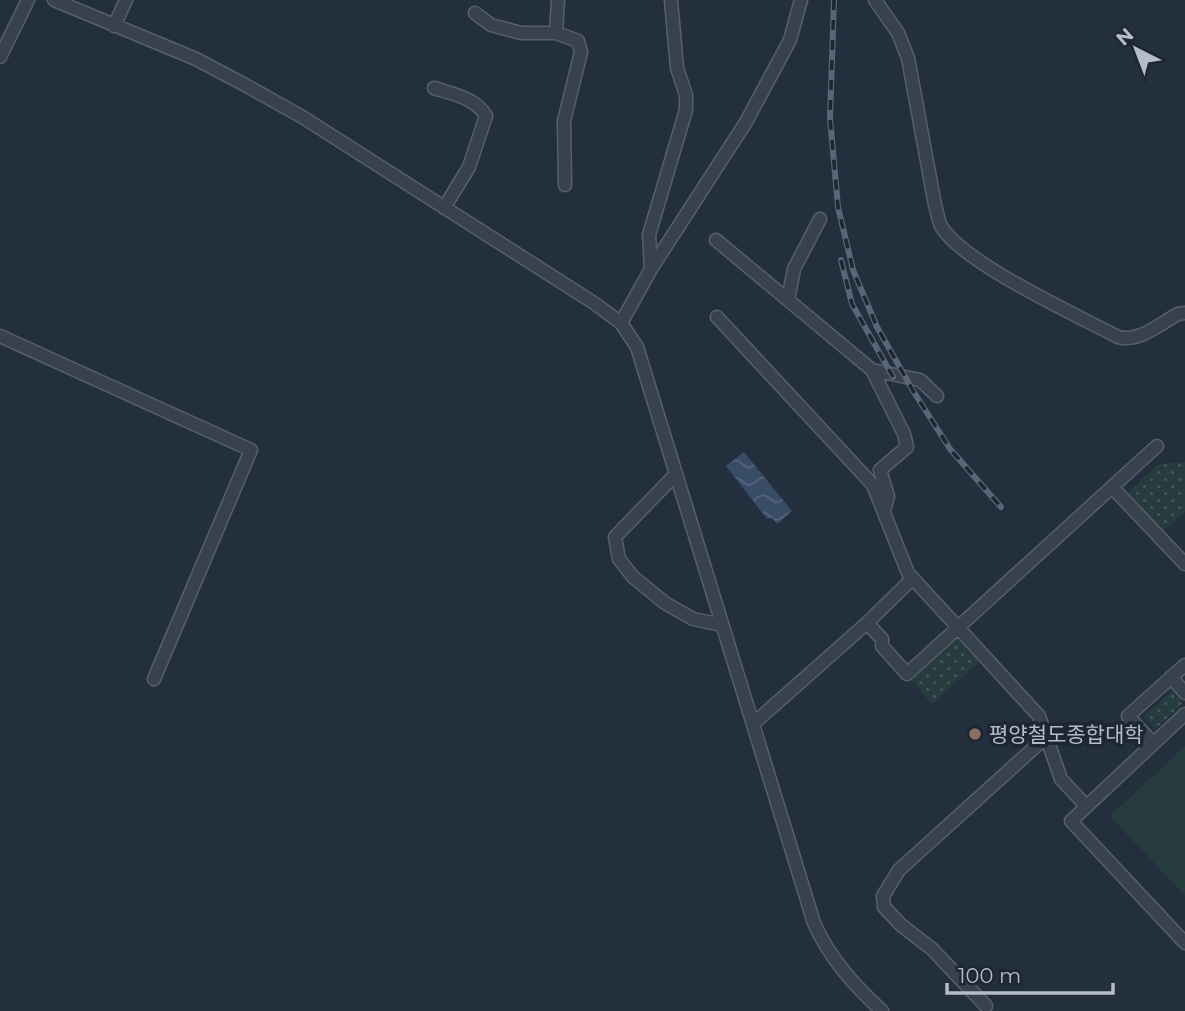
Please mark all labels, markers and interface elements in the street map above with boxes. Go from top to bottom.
north arrow [1101,14,1171,84]
text: N [1112,23,1138,50]
place label: 평양철도종합대학 [989,722,1144,747]
marker: 평양철도종합대학 [967,726,983,742]
scale bar [947,951,1113,995]
text: 100 m [958,963,1021,988]

